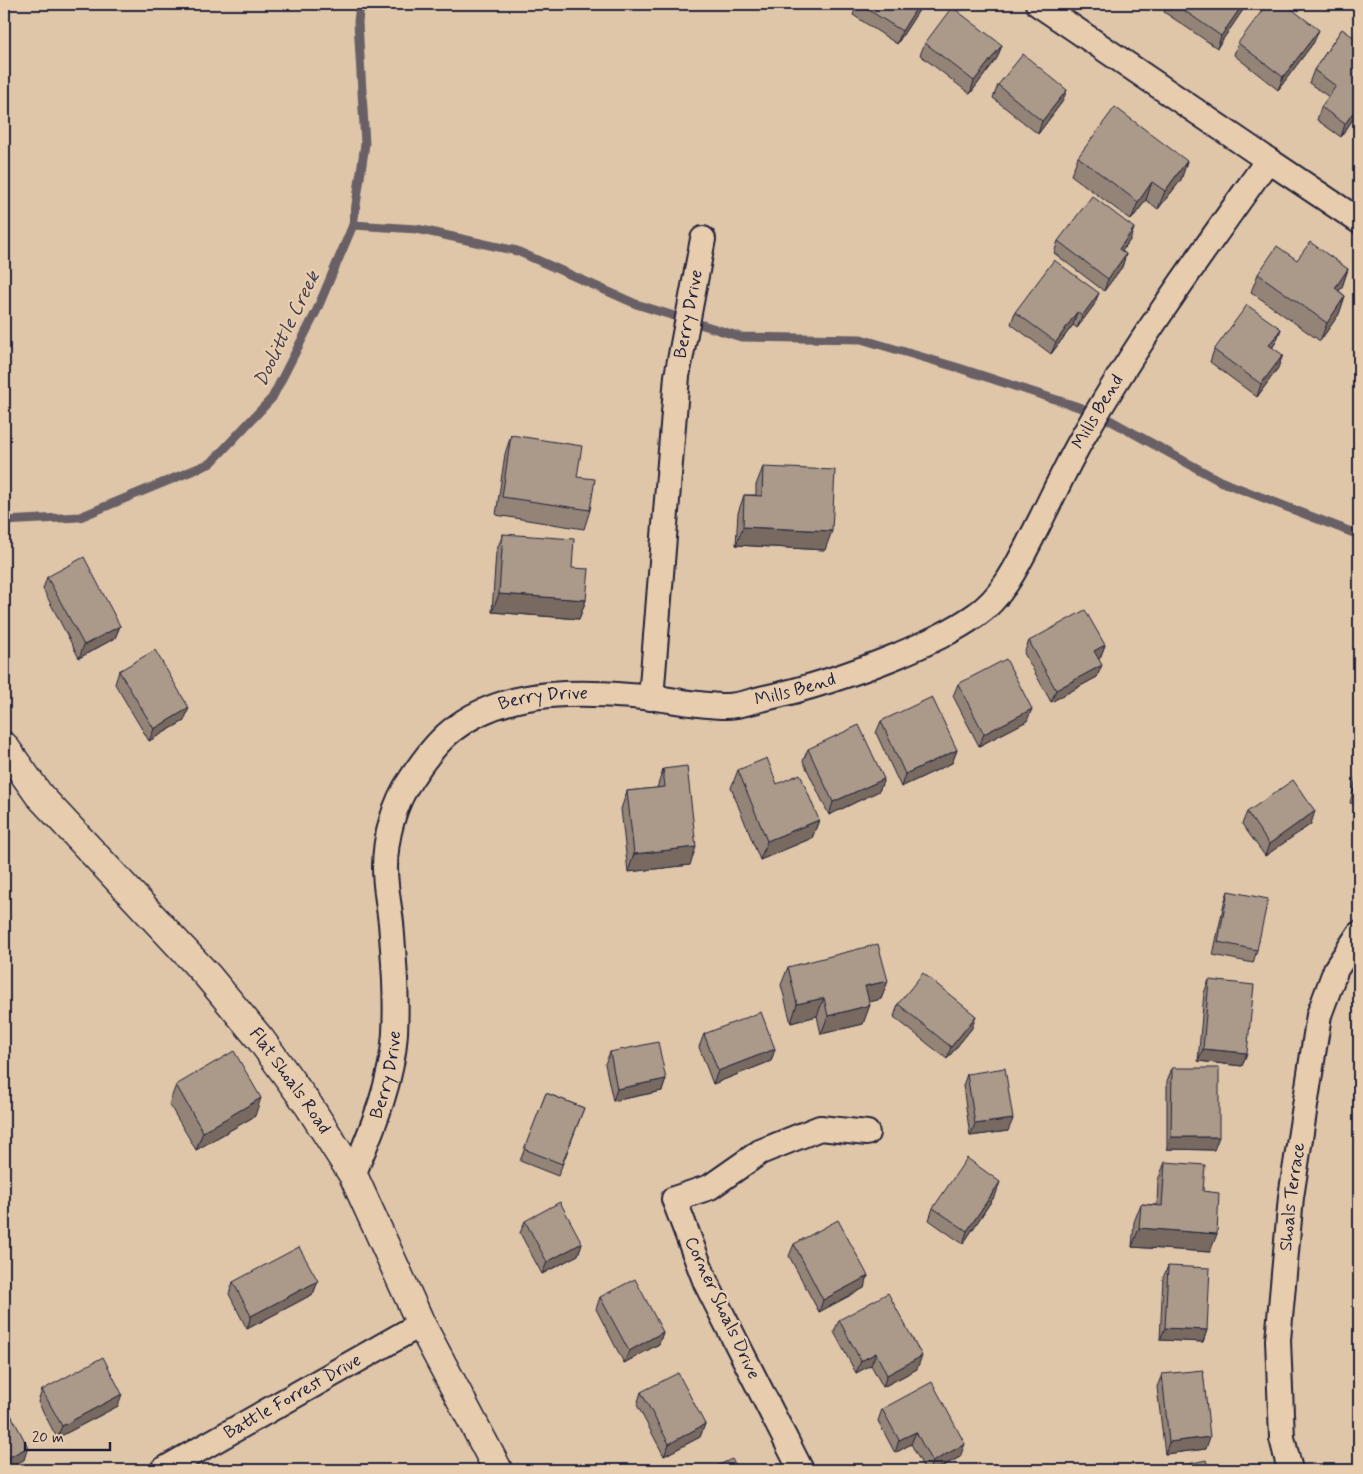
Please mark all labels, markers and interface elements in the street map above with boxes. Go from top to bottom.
water label: Doolittle Creek [248,266,326,391]
street label: Berry Drive [669,268,709,361]
street label: Mills Bend [1066,370,1129,453]
street label: Mills Bend [752,667,839,712]
street label: Berry Drive [495,682,588,716]
street label: Flat Shoals Road [244,1023,336,1139]
street label: Berry Drive [364,1030,407,1122]
street label: Shoals Terrace [1274,1141,1311,1252]
street label: Corner Shoals Drive [678,1233,766,1383]
street label: Battle Forrest Drive [220,1348,366,1445]
scale bar [25,1419,110,1451]
text: 20 m [32,1428,64,1448]

